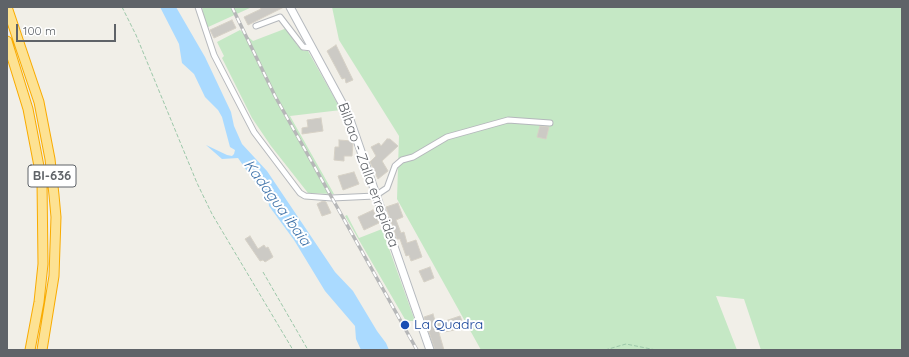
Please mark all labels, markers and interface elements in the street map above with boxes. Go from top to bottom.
scale bar [18,16,118,42]
text: 100 m [23,23,56,38]
street label: Bilbao - Zalla errepidea [334,100,402,250]
water label: Kadagua ibaia [240,156,314,250]
road number: BI-636 [28,165,76,187]
place label: La Quadra [414,317,483,333]
marker: La Quadra [399,319,411,331]

